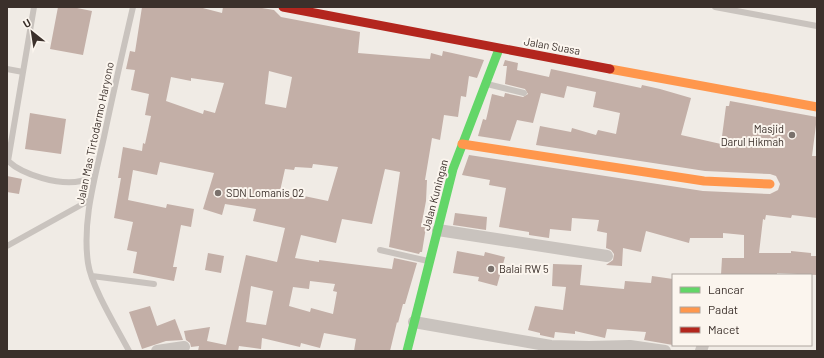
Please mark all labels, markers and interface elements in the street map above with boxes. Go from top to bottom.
north arrow [12,12,52,52]
text: U [21,16,33,30]
street label: Jalan Suasa [523,34,581,57]
street label: Jalan Mas Tirtodarmo Haryono [73,61,116,205]
place label: Masjid Darul Hikmah [721,122,784,148]
marker: Masjid Darul Hikmah [787,130,797,140]
street label: Jalan Kuningan [419,158,450,232]
place label: SDN Lomanis 02 [226,186,304,199]
marker: SDN Lomanis 02 [213,188,223,198]
place label: Balai RW 5 [499,262,549,275]
marker: Balai RW 5 [486,264,496,274]
legend [672,274,812,346]
text: Lancar [708,282,745,296]
text: Padat [708,302,738,316]
text: Macet [708,322,740,336]

